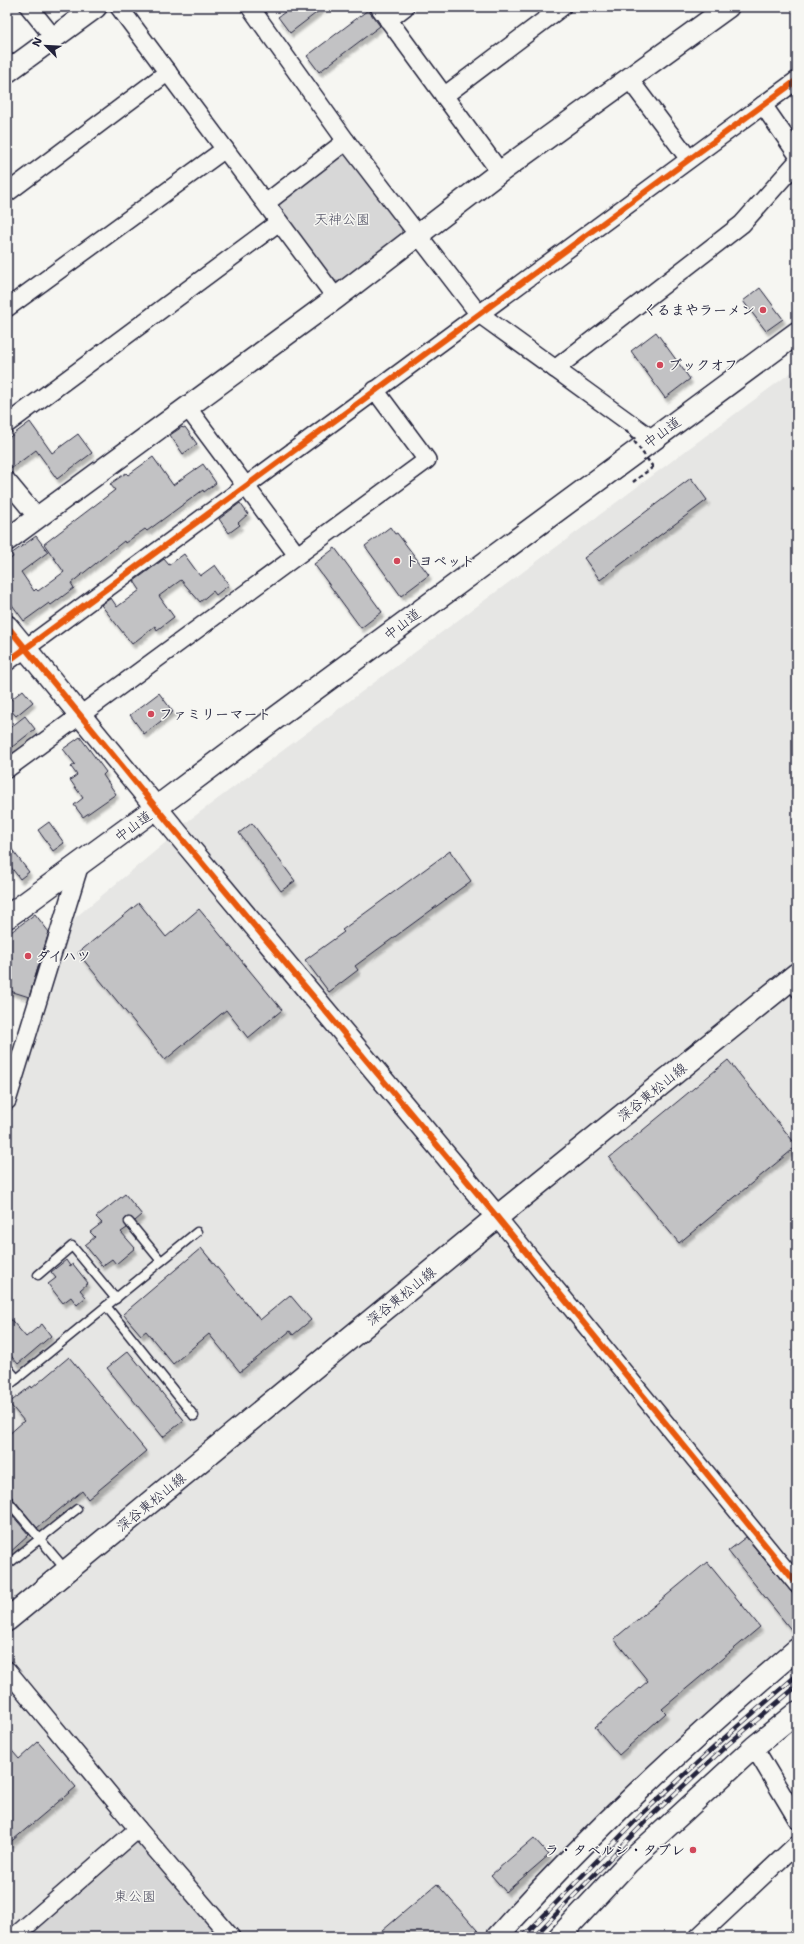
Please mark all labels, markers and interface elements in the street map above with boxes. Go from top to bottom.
north arrow [26,26,66,66]
text: N [29,35,46,49]
park label: 天神公園 [314,210,370,228]
place label: くるまやラーメン [643,301,755,319]
marker: くるまやラーメン [758,305,768,315]
place label: ブックオフ [668,356,738,374]
marker: ブックオフ [655,360,665,370]
street label: 中山道 [640,412,684,452]
place label: トヨペット [405,552,475,570]
marker: トヨペット [392,556,402,566]
street label: 中山道 [380,604,424,644]
place label: ファミリーマート [159,705,272,723]
marker: ファミリーマート [146,709,156,719]
street label: 中山道 [111,806,155,846]
place label: ダイハツ [36,947,91,965]
marker: ダイハツ [23,951,33,961]
street label: 深谷東松山線 [614,1059,690,1125]
street label: 深谷東松山線 [363,1263,439,1329]
street label: 深谷東松山線 [113,1469,189,1535]
place label: ラ・タベルン・タブレ [545,1841,685,1859]
marker: ラ・タベルン・タブレ [688,1845,698,1855]
park label: 東公園 [114,1887,156,1905]

